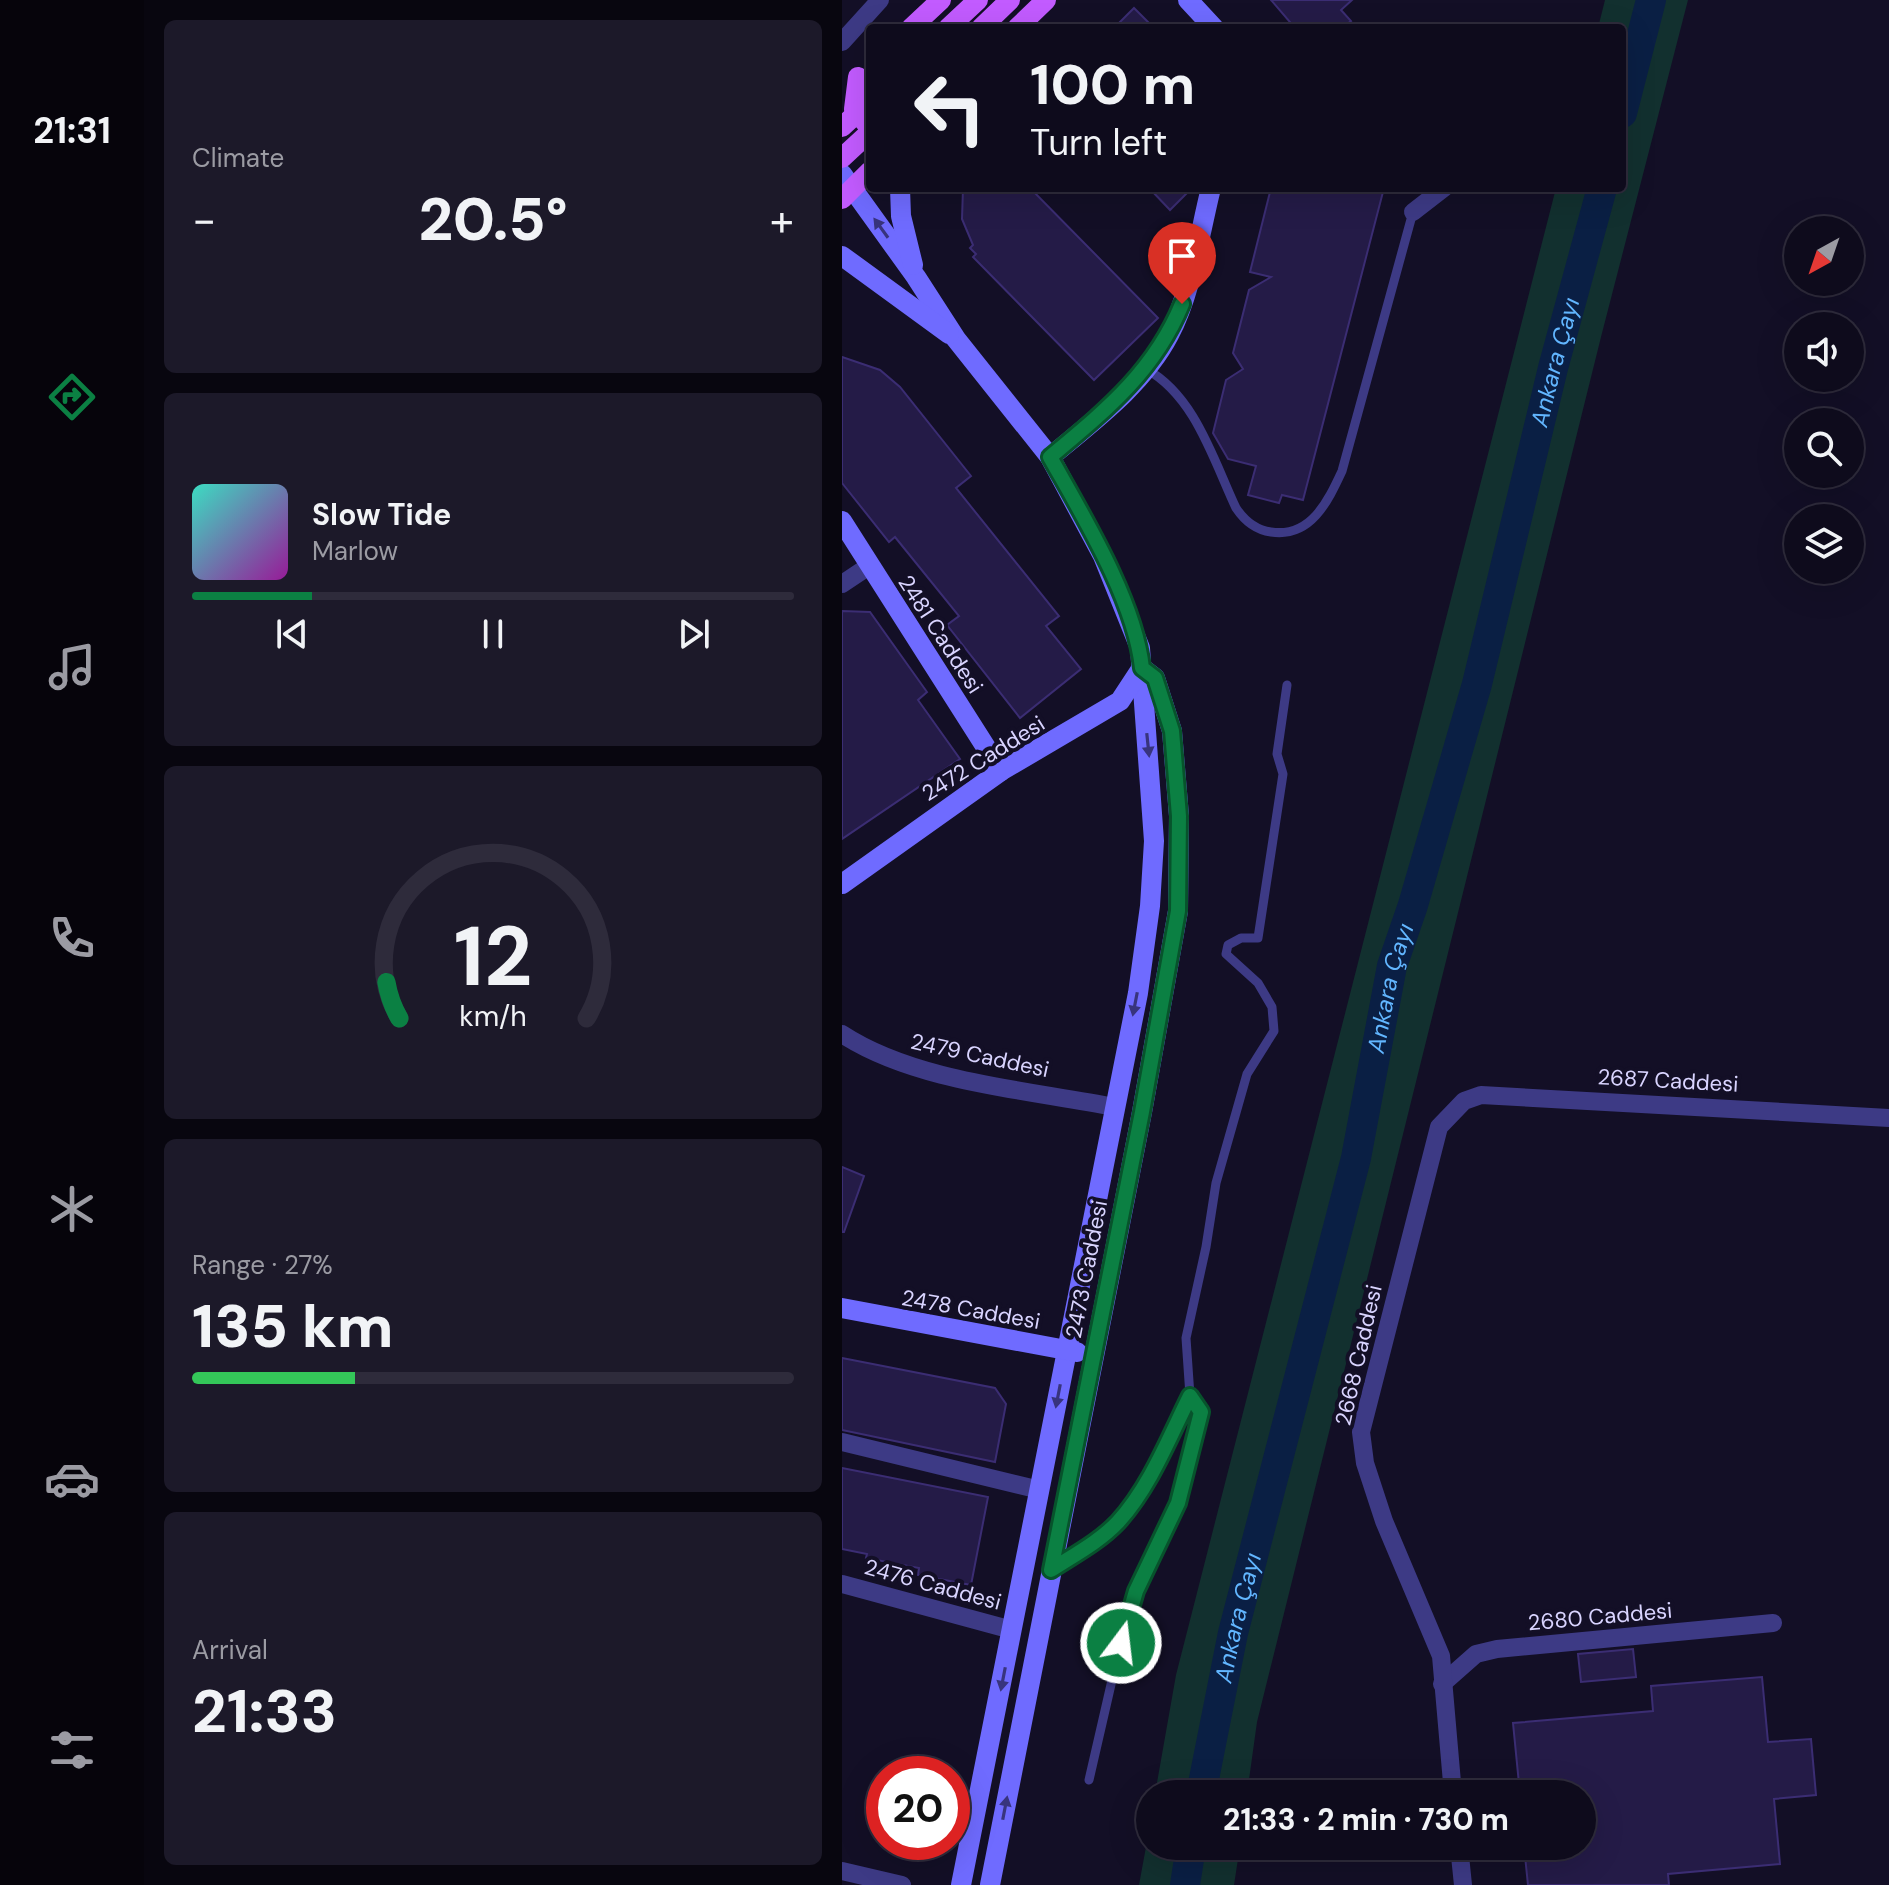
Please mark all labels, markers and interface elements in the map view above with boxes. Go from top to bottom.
text: 100 m [1030,48,1195,121]
icon: left [898,56,1002,160]
text: 21:31 [33,107,111,154]
text: Turn left [1030,119,1167,166]
text: Climate [192,141,284,175]
text: 20.5° [418,180,568,259]
text: − [192,191,216,249]
text: + [770,191,794,249]
north arrow [1784,216,1864,296]
map controls [1784,216,1864,584]
one-way arrow [874,217,889,238]
pin [1148,222,1216,304]
icon: arrive [1160,234,1204,278]
water label: Ankara Çayı [1523,294,1587,431]
button: sound [1784,312,1864,392]
icon: directions [44,369,100,425]
button: search [1784,408,1864,488]
text: Slow Tide [312,495,451,534]
button: layers [1784,504,1864,584]
text: Marlow [312,534,398,568]
street label: 2481 Caddesi [892,570,990,699]
icon: previous [270,612,314,656]
icon: pause [471,612,515,656]
icon: next [672,612,716,656]
icon: music [44,639,100,695]
street label: 2472 Caddesi [916,709,1050,808]
one-way arrow [1141,733,1154,758]
text: 12 [454,901,532,1010]
icon: phone [44,910,100,966]
water label: Ankara Çayı [1360,919,1421,1057]
one-way arrow [1129,992,1141,1017]
text: km/h [459,998,527,1035]
street label: 2479 Caddesi [908,1027,1052,1084]
street label: 2687 Caddesi [1597,1062,1739,1099]
icon: climate [44,1181,100,1237]
street label: 2473 Caddesi [1059,1198,1114,1340]
text: Range · 27% [192,1248,333,1282]
street label: 2668 Caddesi [1328,1282,1389,1428]
street label: 2478 Caddesi [899,1283,1043,1336]
text: 135 km [192,1287,394,1366]
one-way arrow [1051,1384,1063,1409]
icon: car [44,1451,100,1507]
water label: Ankara Çayı [1207,1550,1268,1686]
street label: 2476 Caddesi [861,1552,1005,1617]
street label: 2680 Caddesi [1527,1596,1673,1637]
position arrow [1079,1601,1163,1685]
text: Arrival [192,1633,268,1667]
one-way arrow [996,1667,1008,1692]
text: 21:33 [192,1672,337,1751]
icon: filters [44,1722,100,1778]
speed limit sign: 20 [866,1756,970,1860]
one-way arrow [999,1796,1011,1821]
text: 21:33 · 2 min · 730 m [1223,1800,1509,1839]

